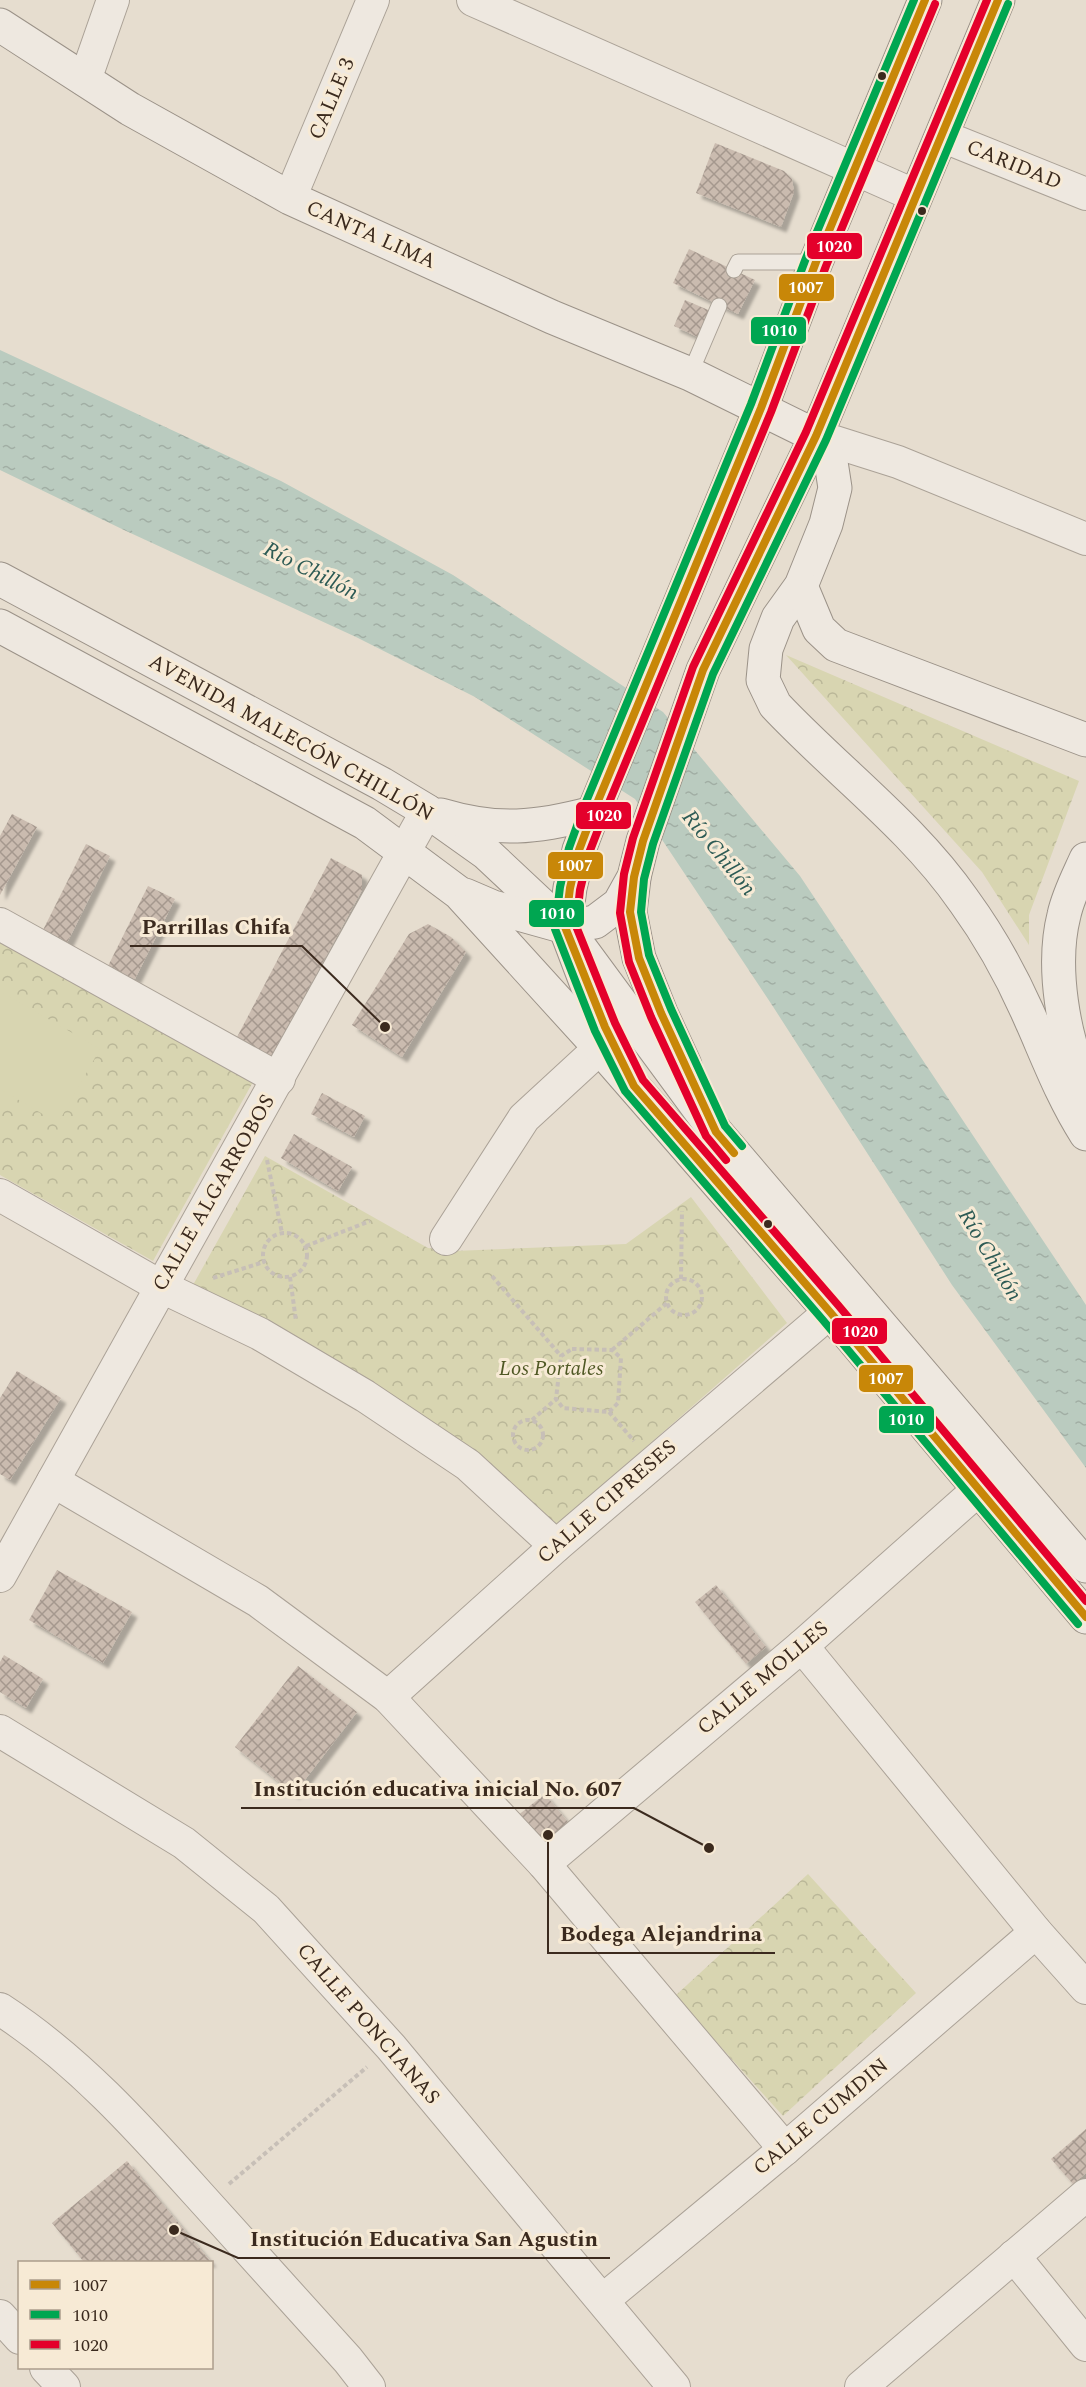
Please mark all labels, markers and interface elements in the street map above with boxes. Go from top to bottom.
street label: CALLE 3 [300,53,364,145]
unlabelled marker [876,70,888,82]
street label: CARIDAD [961,131,1067,199]
street label: CANTA LIMA [301,192,441,278]
unlabelled marker [916,205,928,217]
line badge: 1020 [806,232,863,260]
text: 1020 [816,235,852,259]
line badge: 1007 [778,273,835,302]
text: 1007 [788,276,824,300]
line badge: 1010 [750,316,807,345]
text: 1010 [761,319,797,343]
water label: Río Chillón [258,533,365,609]
street label: AVENIDA MALECÓN CHILLÓN [142,646,440,830]
line badge: 1020 [575,801,632,830]
water label: Río Chillón [674,803,764,904]
text: 1020 [586,804,622,828]
line badge: 1007 [547,851,604,880]
text: 1007 [557,854,593,878]
line badge: 1010 [528,899,585,928]
text: 1010 [539,902,575,926]
callout: Parrillas Chifa [130,906,302,946]
text: Parrillas Chifa [142,911,291,944]
street label: CALLE ALGARROBOS [144,1089,284,1297]
water label: Río Chillón [949,1202,1031,1308]
unlabelled marker [762,1218,774,1230]
line badge: 1020 [831,1317,888,1345]
text: 1020 [842,1320,878,1344]
park label: Los Portales [499,1353,604,1385]
line badge: 1007 [858,1364,914,1393]
text: 1007 [868,1367,904,1391]
line badge: 1010 [878,1405,935,1434]
text: 1010 [888,1408,924,1432]
street label: CALLE CIPRESES [530,1432,684,1572]
street label: CALLE MOLLES [690,1613,836,1743]
callout: Institución educativa inicial No. 607 [241,1768,634,1808]
text: Institución educativa inicial No. 607 [253,1773,623,1806]
callout: Bodega Alejandrina [548,1913,775,1953]
text: Bodega Alejandrina [560,1918,763,1951]
street label: CALLE PONCIANAS [289,1936,447,2112]
street label: CALLE CUMDIN [746,2050,896,2184]
callout: Institución Educativa San Agustin [238,2218,610,2258]
text: Institución Educativa San Agustin [250,2223,599,2256]
legend [18,2261,213,2369]
text: 1007 [72,2272,108,2299]
text: 1010 [72,2302,108,2329]
text: 1020 [72,2332,108,2359]

